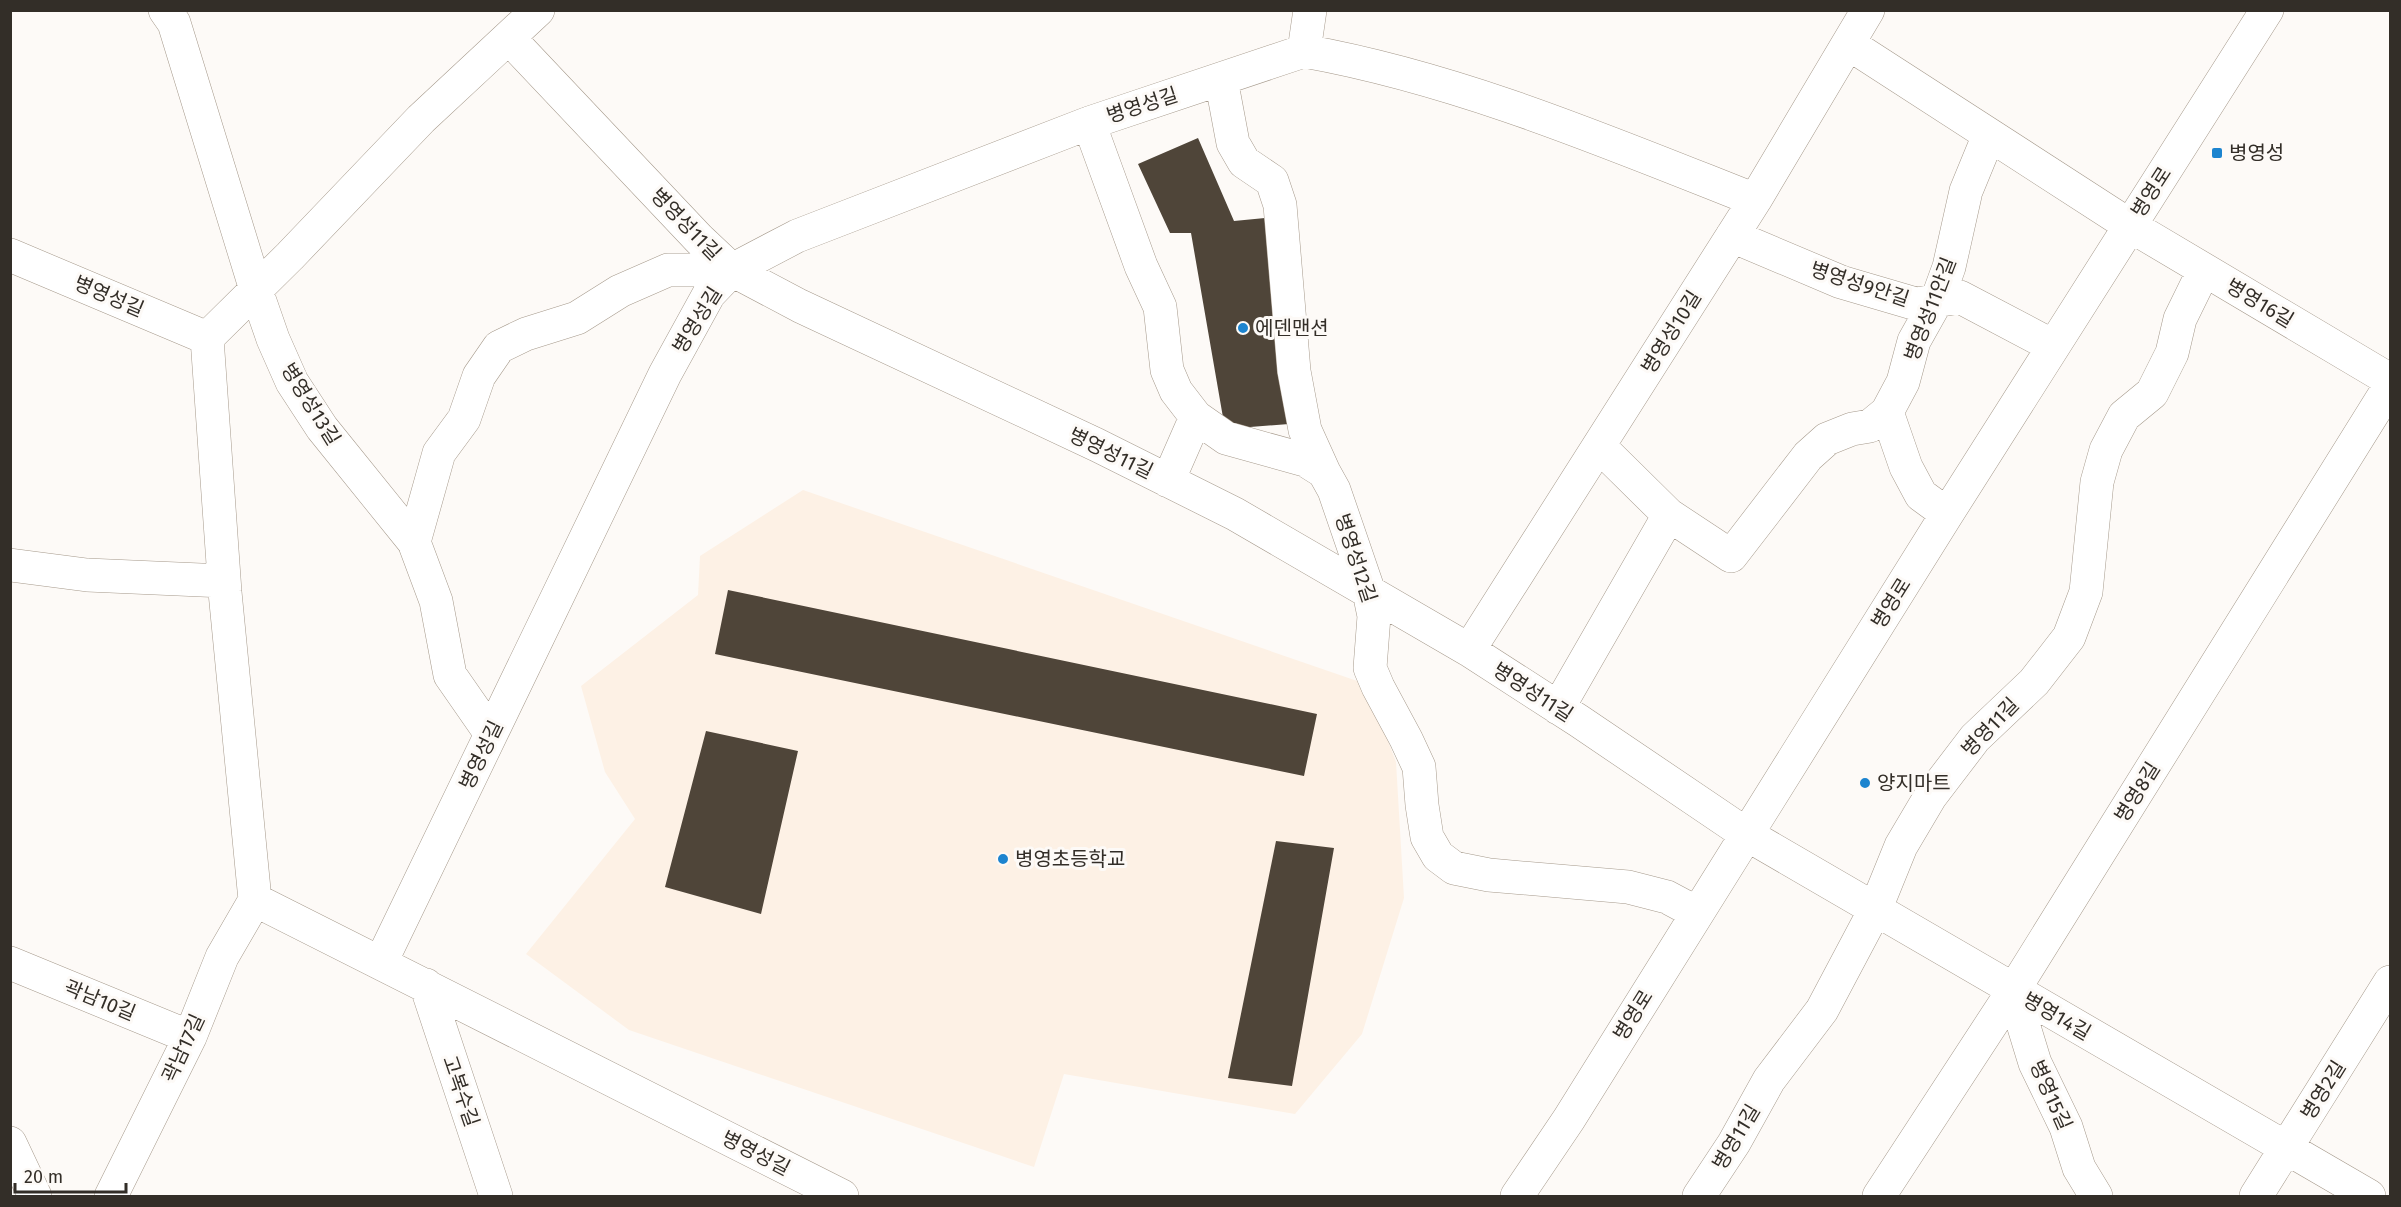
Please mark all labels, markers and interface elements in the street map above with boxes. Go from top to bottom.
street label: 병영성길 [1103,82,1181,128]
place label: 병영성 [2229,141,2284,165]
marker: 병영성 [2210,146,2224,160]
street label: 병영로 [2126,162,2176,222]
street label: 병영성11길 [646,183,726,265]
street label: 병영성11안길 [1899,254,1961,364]
street label: 병영성9안길 [1808,257,1912,311]
street label: 병영성길 [70,271,148,321]
street label: 병영16길 [2222,274,2298,332]
street label: 병영성길 [667,282,727,358]
street label: 병영성10길 [1636,286,1706,378]
place label: 에덴맨션 [1255,316,1329,340]
marker: 에덴맨션 [1236,321,1250,335]
street label: 병영성13길 [276,359,346,449]
street label: 병영성11길 [1065,422,1157,484]
street label: 병영성12길 [1330,510,1382,606]
street label: 병영로 [1866,573,1916,633]
street label: 병영성11길 [1488,657,1578,727]
street label: 병영11길 [1956,693,2024,761]
street label: 병영성길 [454,717,508,793]
street label: 병영8길 [2109,758,2165,826]
place label: 양지마트 [1877,771,1951,795]
marker: 양지마트 [1858,776,1872,790]
place label: 병영초등학교 [1015,847,1125,871]
marker: 병영초등학교 [996,852,1010,866]
street label: 곽남10길 [61,975,139,1025]
street label: 병영로 [1608,985,1658,1045]
street label: 병영14길 [2019,987,2095,1045]
street label: 곽남17길 [157,1010,209,1086]
street label: 고복수길 [438,1052,484,1130]
street label: 병영15길 [2025,1056,2077,1134]
street label: 병영2길 [2296,1056,2350,1124]
street label: 병영11길 [1707,1100,1765,1174]
street label: 병영성길 [718,1126,794,1180]
scale bar [15,1156,126,1194]
text: 20 m [24,1166,63,1188]

